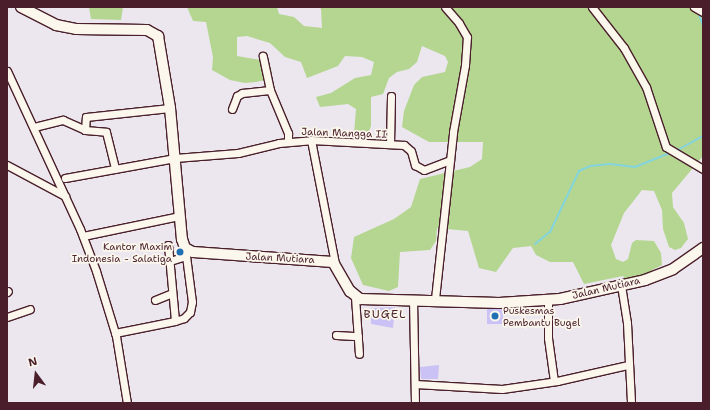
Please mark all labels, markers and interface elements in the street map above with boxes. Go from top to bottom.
street label: Jalan Mangga II [301,126,387,140]
place label: Kantor Maxim Indonesia - Salatiga [72,240,172,264]
marker: Kantor Maxim Indonesia - Salatiga [175,247,185,257]
street label: Jalan Mutiara [245,250,315,266]
street label: Jalan Mutiara [571,274,641,302]
place label: Puskesmas Pembantu Bugel [503,304,580,328]
district label: BUGEL [363,308,407,322]
marker: Puskesmas Pembantu Bugel [490,311,500,321]
north arrow [16,354,56,394]
text: N [27,354,39,370]

